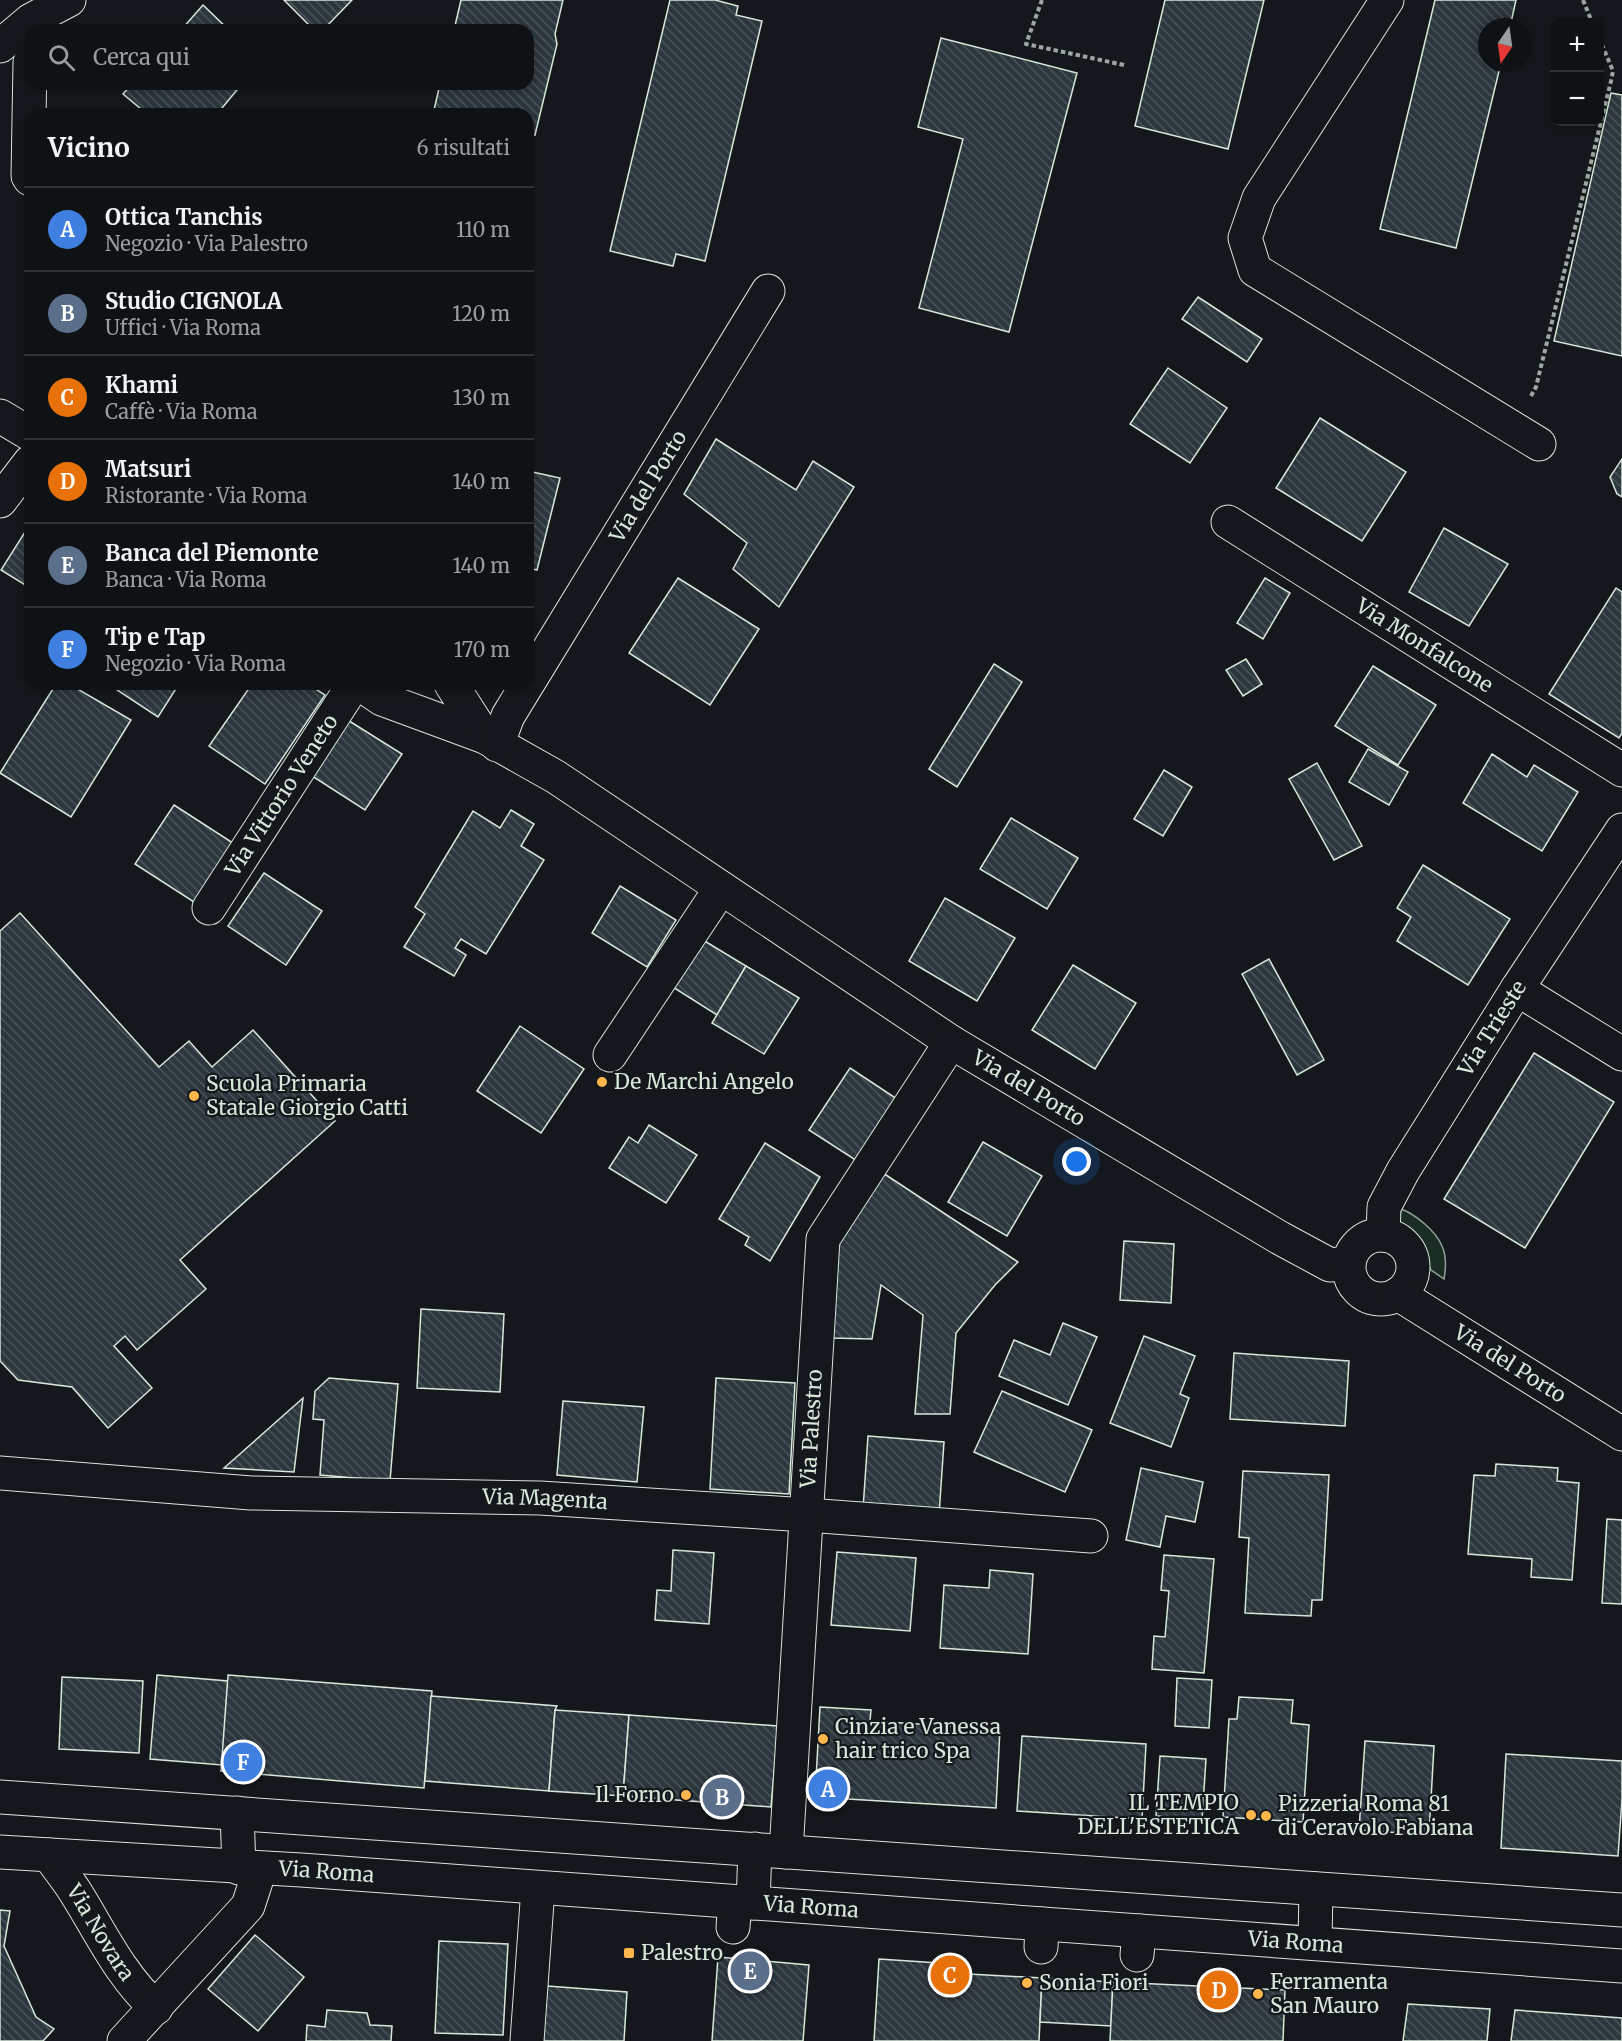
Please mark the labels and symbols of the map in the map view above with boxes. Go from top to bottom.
north arrow [1478,18,1532,72]
street label: Via del Porto [603,425,693,548]
street label: Via Monfalcone [1350,591,1498,698]
street label: Via Vittorio Veneto [219,709,344,882]
street label: Via Trieste [1451,975,1532,1082]
street label: Via del Porto [967,1043,1090,1132]
place label: De Marchi Angelo [614,1068,794,1095]
place label: Scuola Primaria Statale Giorgio Catti [206,1070,408,1121]
marker: De Marchi Angelo [595,1075,609,1089]
marker: Scuola Primaria Statale Giorgio Catti [187,1089,201,1103]
your location [1062,1147,1091,1176]
street label: Via del Porto [1448,1318,1571,1409]
street label: Via Palestro [794,1369,828,1490]
street label: Via Magenta [481,1483,609,1515]
place label: Cinzia e Vanessa hair trico Spa [835,1713,1001,1764]
marker: Cinzia e Vanessa hair trico Spa [816,1732,830,1746]
pin: F [224,1740,262,1784]
pin: A [808,1766,848,1812]
pin: B [702,1774,742,1820]
place label: Il Forno [595,1781,674,1808]
marker: Il Forno [679,1788,693,1802]
place label: IL TEMPIO DELL'ESTETICA [1078,1789,1239,1840]
place label: Pizzeria Roma 81 di Ceravolo Fabiana [1278,1790,1473,1841]
marker: IL TEMPIO DELL'ESTETICA [1244,1808,1258,1822]
marker: Pizzeria Roma 81 di Ceravolo Fabiana [1259,1809,1273,1823]
street label: Via Roma [277,1855,375,1888]
street label: Via Novara [60,1878,141,1986]
street label: Via Roma [761,1890,860,1924]
street label: Via Roma [1246,1925,1345,1959]
place label: Palestro [641,1939,723,1966]
marker: Palestro [622,1946,636,1960]
pin: E [730,1948,770,1994]
pin: C [930,1952,970,1998]
pin: D [1200,1968,1238,2012]
place label: Ferramenta San Mauro [1270,1968,1388,2019]
place label: Sonia Fiori [1039,1969,1149,1996]
marker: Sonia Fiori [1020,1976,1034,1990]
marker: Ferramenta San Mauro [1251,1987,1265,2001]

